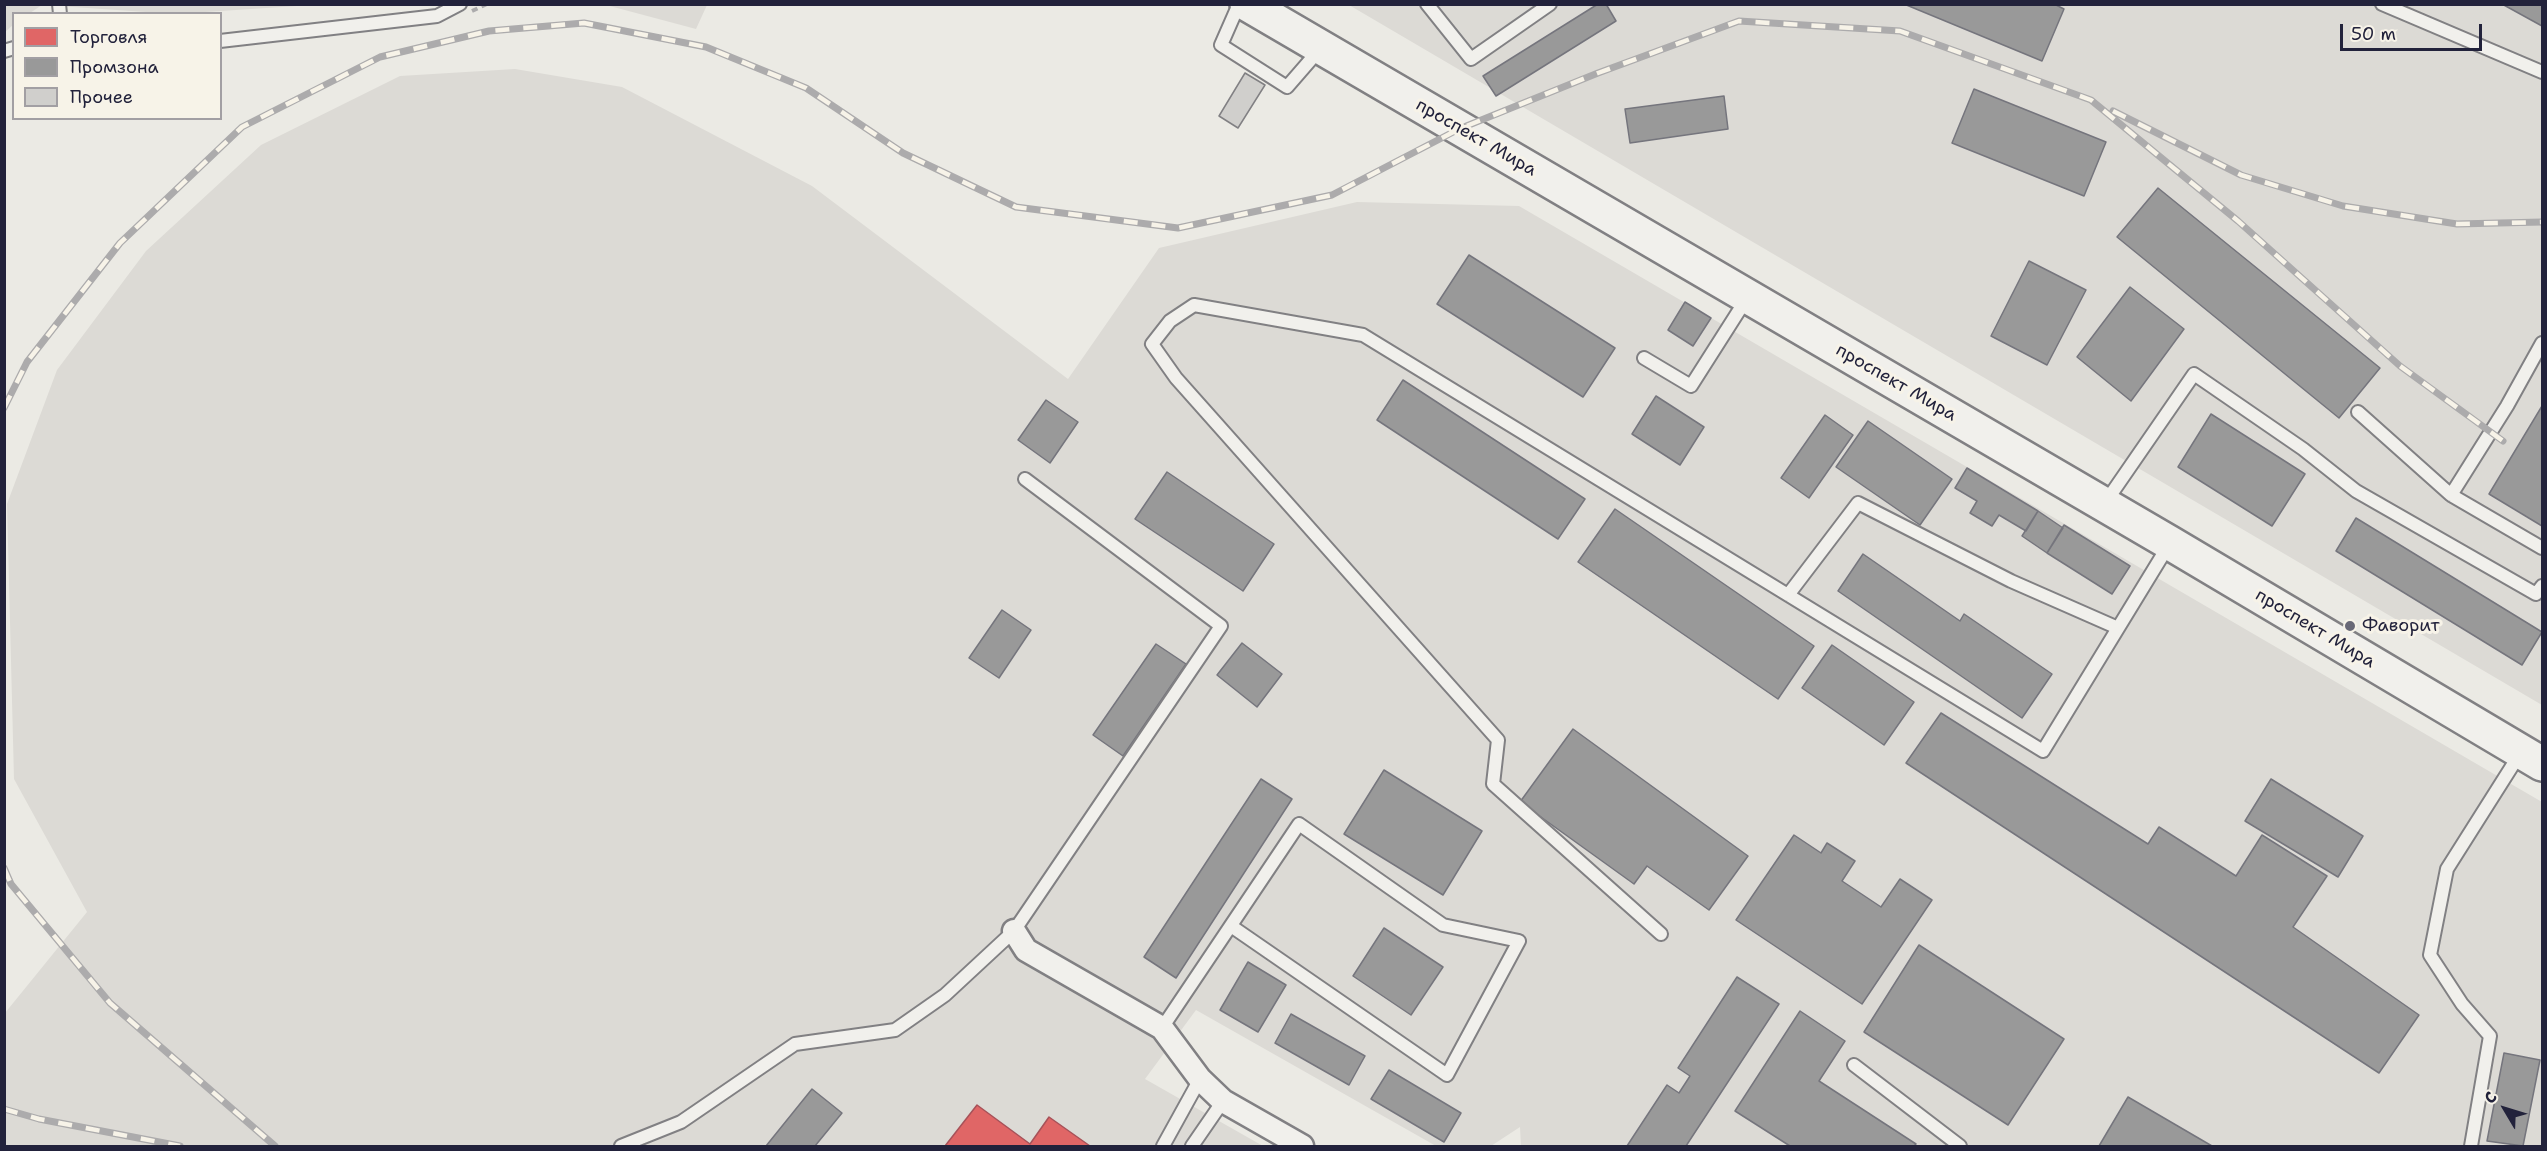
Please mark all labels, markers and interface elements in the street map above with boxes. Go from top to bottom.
legend [12,12,222,120]
scale bar [2343,12,2486,50]
text: 50 m [2351,22,2396,46]
text: Торговля [70,25,148,49]
text: Промзона [70,55,159,79]
text: Прочее [70,85,133,109]
street label: проспект Мира [1412,95,1540,181]
street label: проспект Мира [1832,340,1960,426]
street label: проспект Мира [2251,585,2379,673]
place label: Фаворит [2362,615,2440,637]
marker: Фаворит [2343,619,2357,633]
north arrow [2475,1079,2535,1139]
text: С [2479,1087,2502,1108]

